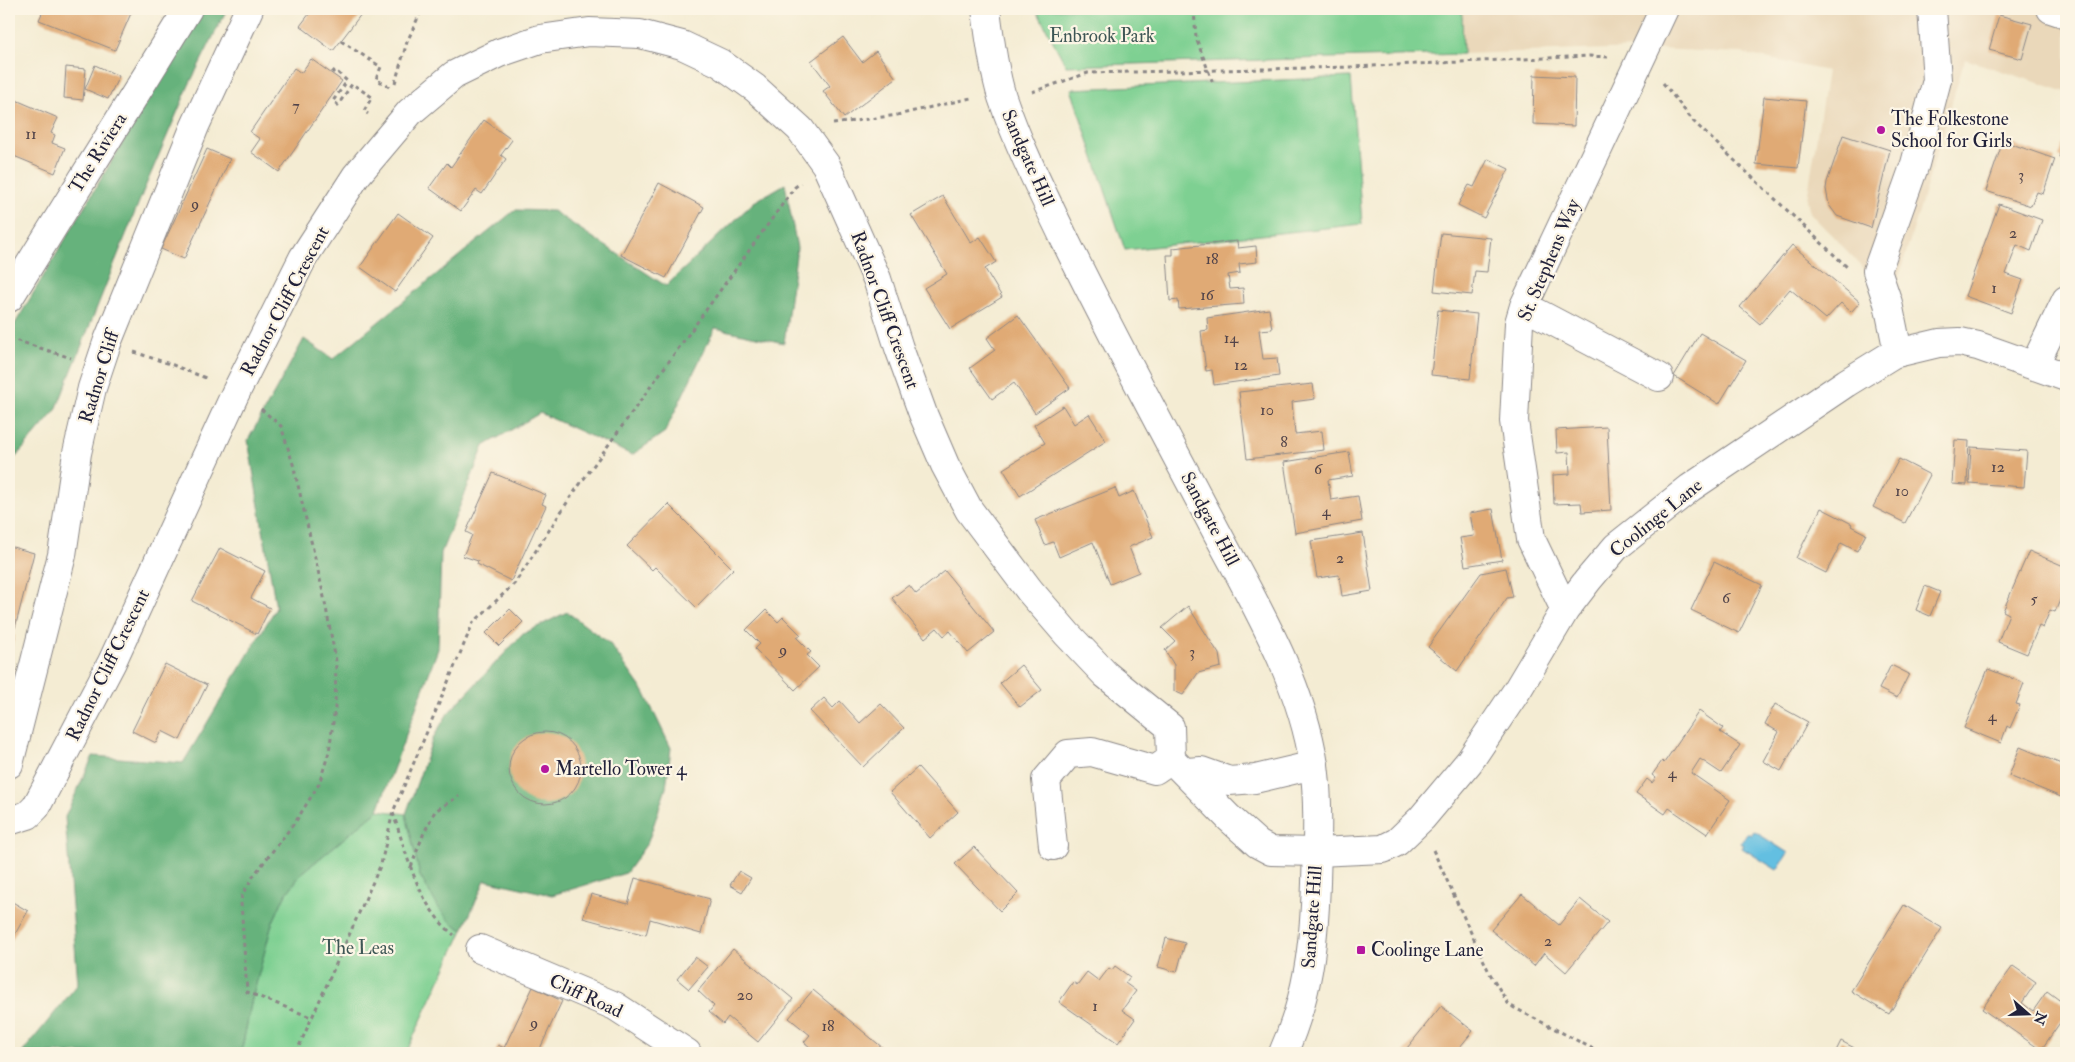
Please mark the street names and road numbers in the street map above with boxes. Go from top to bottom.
street label: Sandgate Hill [996,106,1060,210]
street label: The Riviera [64,108,132,198]
street label: St. Stephens Way [1512,195,1587,325]
street label: Radnor Cliff Crescent [235,222,335,380]
street label: Radnor Cliff Crescent [845,228,925,392]
street label: Radnor Cliff [74,325,125,426]
street label: Sandgate Hill [1175,468,1245,570]
street label: Coolinge Lane [1605,473,1707,563]
street label: Radnor Cliff Crescent [61,585,155,745]
street label: Sandgate Hill [1296,865,1328,969]
street label: Cliff Road [545,969,627,1024]

